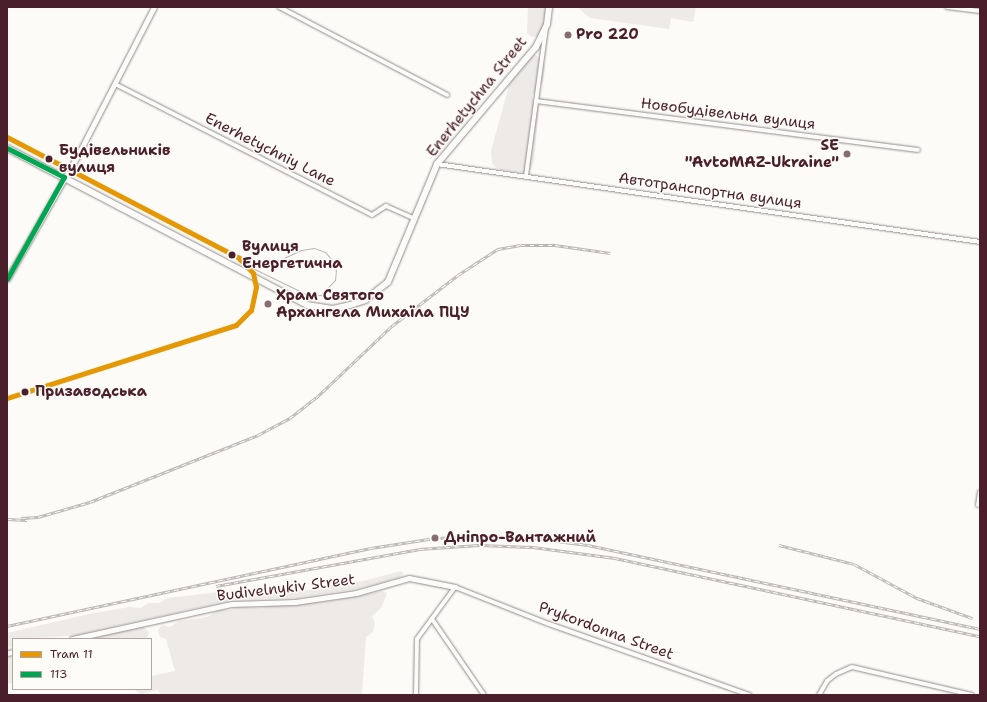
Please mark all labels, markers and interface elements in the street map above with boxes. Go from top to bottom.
place label: Pro 220 [576,26,639,44]
marker: Pro 220 [563,30,573,40]
street label: Enerhetychna Street [423,33,531,161]
street label: Новобудівельна вулиця [640,94,816,134]
street label: Enerhetychniy Lane [202,109,338,191]
place label: SE "AvtoMAZ-Ukraine" [685,136,839,171]
place label: Будівельників вулиця [59,141,170,176]
marker: SE "AvtoMAZ-Ukraine" [842,149,852,159]
marker: Будівельників вулиця [42,152,56,166]
street label: Автотранспортна вулиця [617,169,803,213]
place label: Вулиця Енергетична [242,237,342,272]
marker: Вулиця Енергетична [225,248,239,262]
place label: Храм Святого Архангела Михаїла ПЦУ [276,286,470,321]
marker: Храм Святого Архангела Михаїла ПЦУ [263,299,273,309]
place label: Призаводська [35,383,147,401]
marker: Призаводська [18,385,32,399]
place label: Дніпро-Вантажний [444,529,596,547]
marker: Дніпро-Вантажний [429,532,441,544]
street label: Budivelnykiv Street [216,571,356,605]
street label: Prykordonna Street [536,598,676,664]
legend [12,638,152,690]
text: Tram 11 [50,646,93,662]
text: 113 [50,666,67,682]

